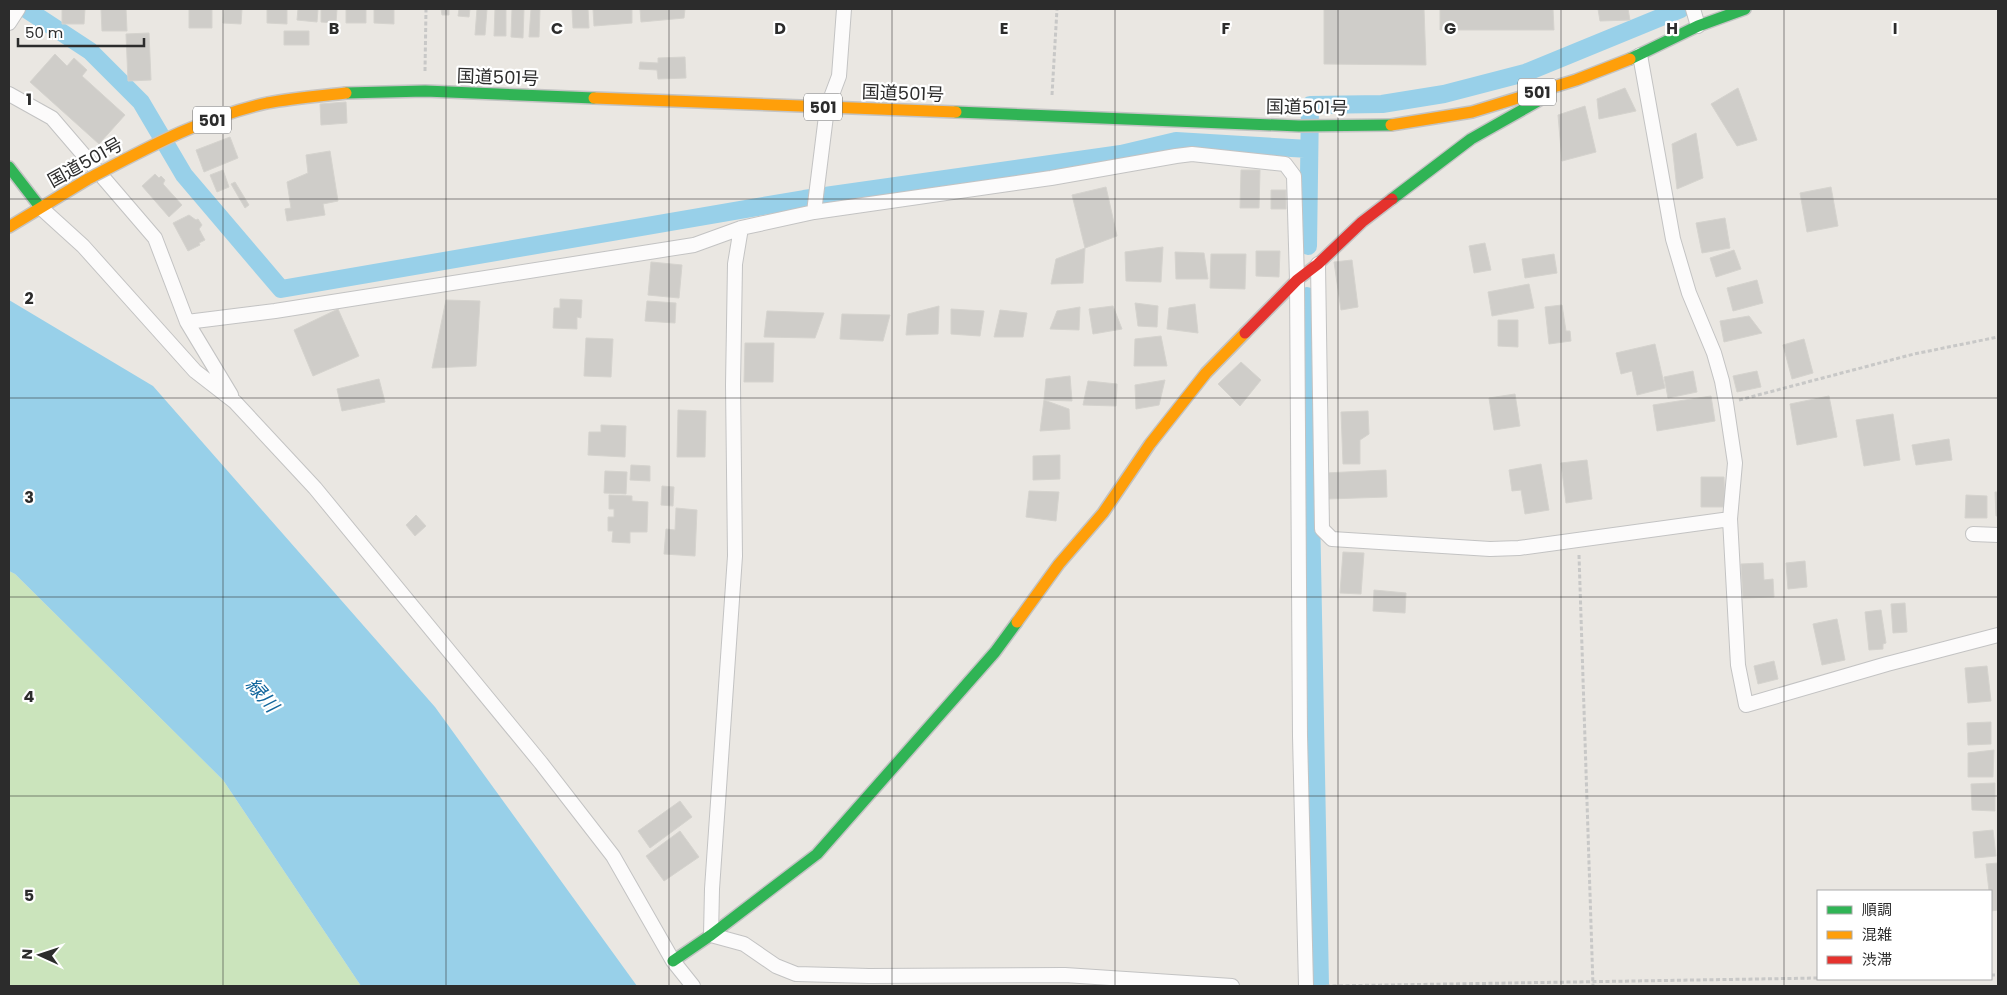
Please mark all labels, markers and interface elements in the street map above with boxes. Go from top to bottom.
scale bar [18,15,144,47]
text: B [329,17,339,40]
text: C [551,17,563,40]
text: D [774,17,786,40]
text: E [1000,17,1008,40]
text: F [1222,17,1231,40]
text: G [1444,17,1456,40]
text: H [1666,17,1678,40]
text: I [1893,17,1897,40]
text: 50 m [25,22,63,43]
street label: 国道501号 [456,63,540,91]
road number: 501 [1518,78,1556,105]
street label: 国道501号 [861,79,945,107]
text: 1 [26,88,32,111]
road number: 501 [804,94,842,120]
street label: 国道501号 [1266,94,1348,120]
road number: 501 [193,106,231,134]
street label: 国道501号 [43,131,127,193]
text: 2 [24,287,34,310]
text: 3 [24,486,34,509]
water label: 緑川 [239,672,286,720]
text: 4 [24,685,35,708]
text: 5 [24,884,34,907]
legend [1817,890,1992,980]
text: 順調 [1862,899,1892,920]
text: 混雑 [1862,924,1892,945]
north arrow [15,930,65,980]
text: N [17,949,37,960]
text: 渋滞 [1862,949,1892,970]

